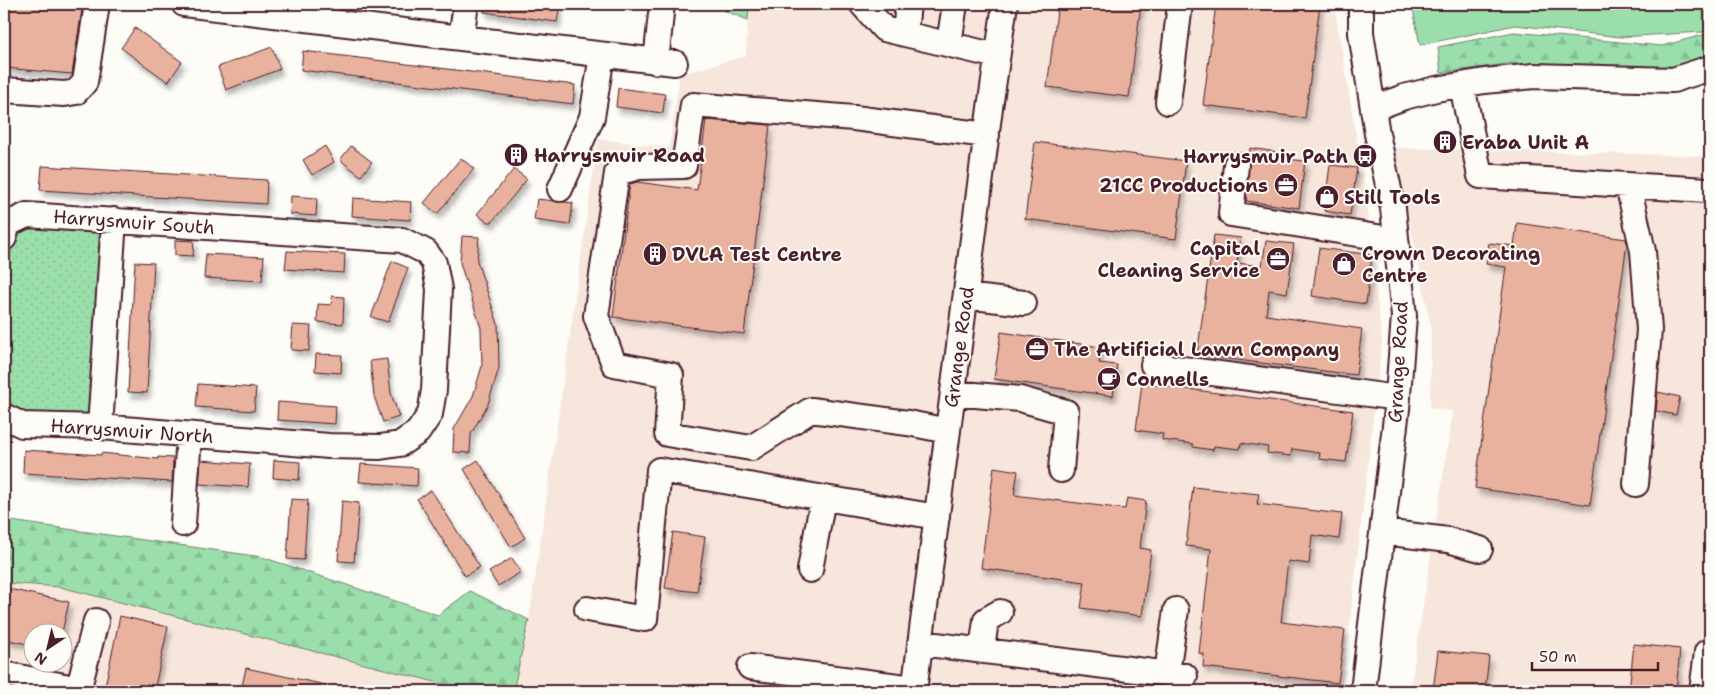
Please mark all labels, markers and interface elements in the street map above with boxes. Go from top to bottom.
building icon: Eraba Unit A [1432,129,1458,155]
place label: Eraba Unit A [1462,130,1589,155]
building icon: Harrysmuir Road [503,142,529,168]
place label: Harrysmuir Road [534,143,705,168]
bus stop icon: Harrysmuir Path [1352,143,1378,169]
place label: Harrysmuir Path [1183,144,1348,169]
office icon: 21CC Productions [1273,172,1299,198]
place label: 21CC Productions [1099,173,1268,198]
shop icon: Still Tools [1314,184,1340,210]
place label: Still Tools [1344,185,1440,210]
street label: Harrysmuir South [52,204,216,240]
place label: Capital Cleaning Service [1097,236,1260,283]
building icon: DVLA Test Centre [642,241,668,267]
place label: Crown Decorating Centre [1362,241,1540,288]
place label: DVLA Test Centre [672,242,842,267]
office icon: Capital Cleaning Service [1265,246,1291,272]
shop icon: Crown Decorating Centre [1331,251,1357,277]
street label: Grange Road [938,285,980,409]
street label: Grange Road [1382,300,1414,424]
office icon: The Artificial Lawn Company [1024,336,1050,362]
place label: The Artificial Lawn Company [1054,337,1339,362]
cafe icon: Connells [1096,366,1122,392]
place label: Connells [1126,367,1209,392]
street label: Harrysmuir North [50,413,214,449]
north arrow [22,622,72,672]
scale bar [1532,640,1658,672]
text: 50 m [1539,647,1577,667]
text: N [31,648,50,669]

